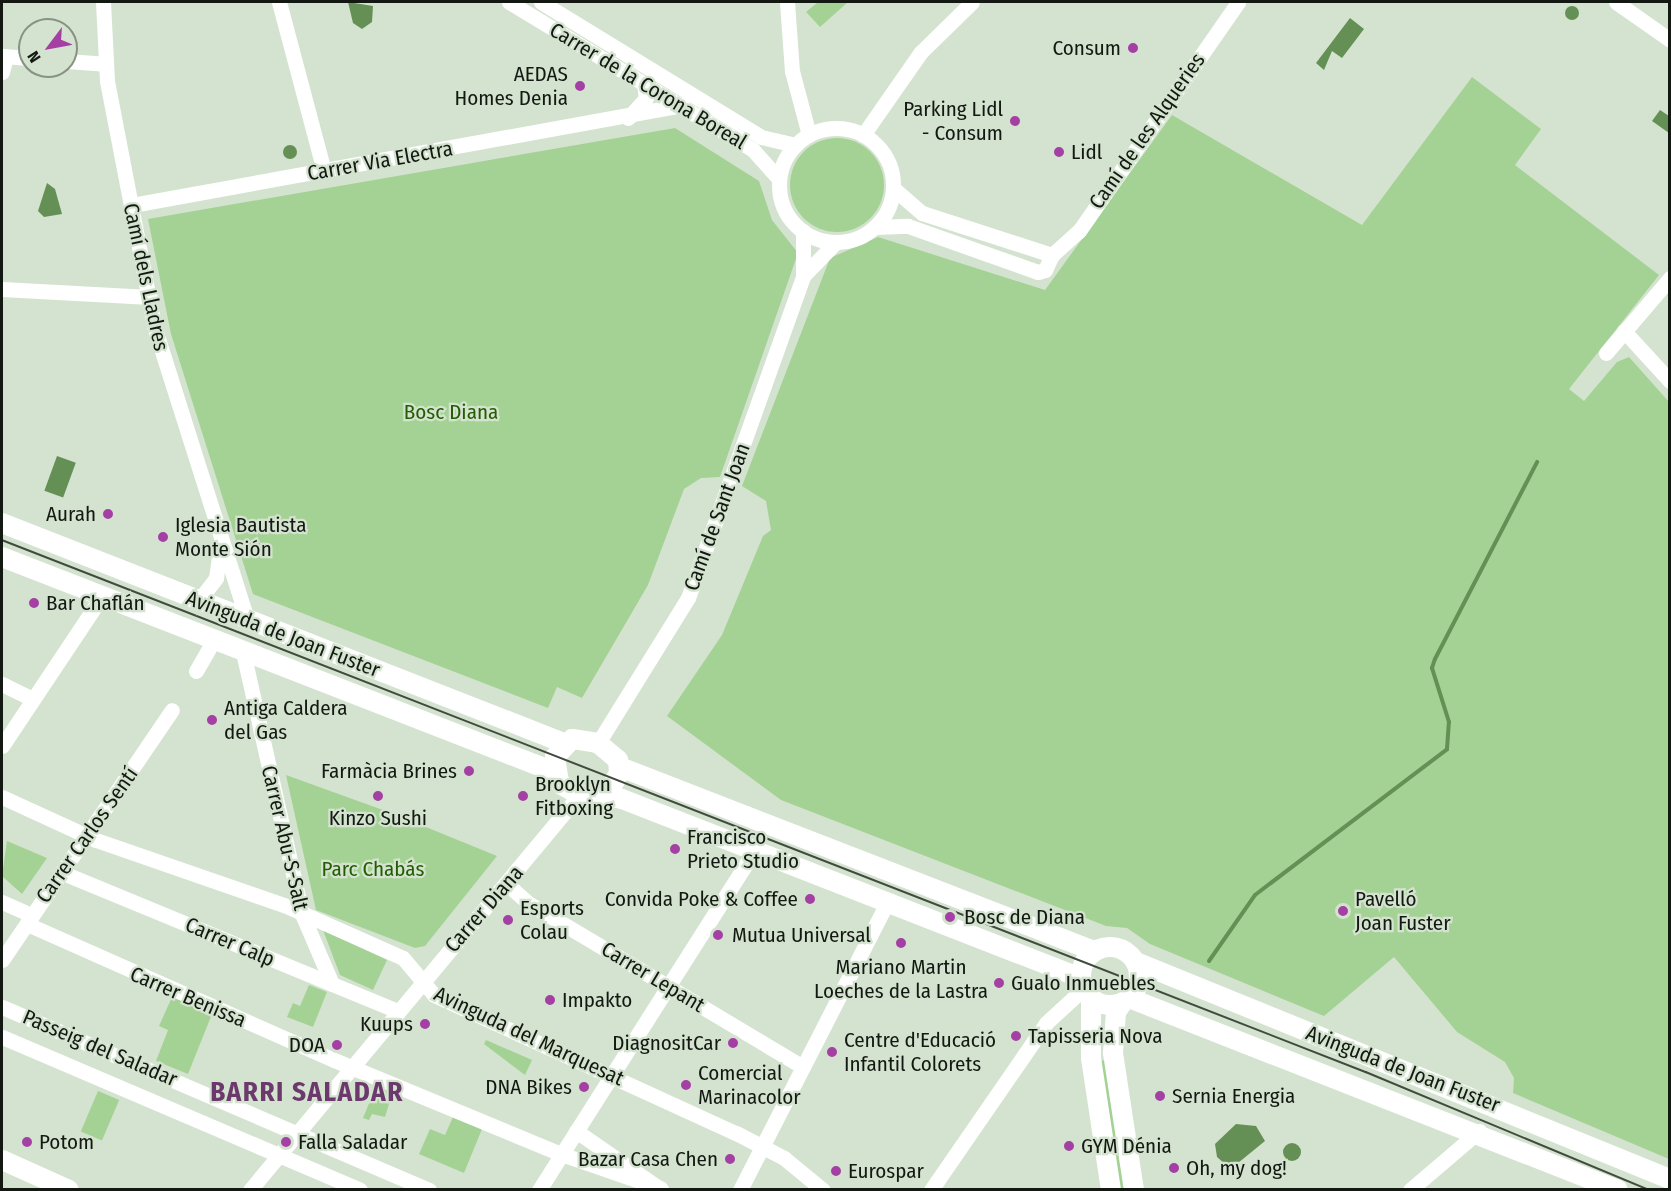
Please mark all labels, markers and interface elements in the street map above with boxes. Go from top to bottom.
street label: Carrer de la Corona Boreal [545,17,751,155]
north arrow [18,18,78,78]
place label: Consum [1053,35,1121,61]
marker: Consum [1126,41,1140,55]
text: N [23,48,45,66]
street label: Camí de les Alqueries [1084,48,1210,214]
place label: AEDAS Homes Denia [455,61,568,111]
marker: AEDAS Homes Denia [573,79,587,93]
place label: Parking Lidl - Consum [903,96,1003,146]
marker: Parking Lidl - Consum [1008,114,1022,128]
street label: Carrer Via Electra [305,136,455,186]
place label: Lidl [1071,139,1102,165]
marker: Lidl [1052,145,1066,159]
street label: Camí dels Lladres [118,201,174,353]
park label: Bosc Diana [404,399,498,425]
street label: Camí de Sant Joan [679,440,755,594]
place label: Aurah [46,501,96,527]
marker: Aurah [101,507,115,521]
place label: Iglesia Bautista Monte Sión [175,512,307,562]
marker: Iglesia Bautista Monte Sión [156,530,170,544]
street label: Avinguda de Joan Fuster [182,585,384,683]
place label: Bar Chaflán [46,590,145,616]
marker: Bar Chaflán [27,596,41,610]
place label: Antiga Caldera del Gas [224,695,348,745]
marker: Antiga Caldera del Gas [205,713,219,727]
place label: Farmàcia Brines [321,758,457,784]
street label: Carrer Carlos Sentí [31,762,143,908]
street label: Carrer Abu-S-Salt [256,763,314,913]
marker: Farmàcia Brines [462,764,476,778]
place label: Brooklyn Fitboxing [535,771,613,821]
marker: Kinzo Sushi [371,789,385,803]
marker: Brooklyn Fitboxing [516,789,530,803]
place label: Kinzo Sushi [329,805,427,831]
place label: Francisco Prieto Studio [687,824,799,874]
marker: Francisco Prieto Studio [668,842,682,856]
park label: Parc Chabás [322,856,424,882]
street label: Carrer Diana [440,861,528,957]
place label: Convida Poke & Coffee [605,886,798,912]
place label: Pavelló Joan Fuster [1355,886,1451,936]
marker: Convida Poke & Coffee [803,892,817,906]
place label: Esports Colau [520,895,584,945]
place label: Bosc de Diana [964,904,1085,930]
marker: Pavelló Joan Fuster [1336,904,1350,918]
marker: Bosc de Diana [941,908,959,926]
street label: Carrer Calp [181,912,279,972]
marker: Esports Colau [501,913,515,927]
place label: Mutua Universal [732,922,871,948]
marker: Mutua Universal [709,926,727,944]
marker: Mariano Martin Loeches de la Lastra [892,934,910,952]
street label: Carrer Lepant [597,936,709,1018]
place label: Mariano Martin Loeches de la Lastra [814,954,988,1004]
street label: Carrer Benissa [126,961,250,1033]
place label: Gualo Inmuebles [1011,970,1156,996]
marker: Gualo Inmuebles [992,976,1006,990]
street label: Avinguda del Marquesat [430,981,628,1091]
place label: Impakto [562,987,632,1013]
marker: Impakto [543,993,557,1007]
street label: Passeig del Saladar [19,1004,181,1092]
place label: Kuups [360,1011,413,1037]
marker: Kuups [418,1017,432,1031]
street label: Avinguda de Joan Fuster [1302,1020,1504,1118]
place label: Tapisseria Nova [1028,1023,1162,1049]
place label: Centre d'Educació Infantil Colorets [844,1027,996,1077]
marker: Tapisseria Nova [1009,1029,1023,1043]
place label: DiagnositCar [612,1030,721,1056]
place label: DOA [289,1032,325,1058]
marker: DiagnositCar [726,1036,740,1050]
marker: DOA [330,1038,344,1052]
marker: Centre d'Educació Infantil Colorets [825,1045,839,1059]
place label: Comercial Marinacolor [698,1060,801,1110]
place label: DNA Bikes [485,1074,572,1100]
district label: BARRI SALADAR [210,1077,404,1109]
marker: Comercial Marinacolor [679,1078,693,1092]
marker: DNA Bikes [577,1080,591,1094]
place label: Sernia Energia [1172,1083,1295,1109]
marker: Sernia Energia [1153,1089,1167,1103]
place label: Potom [39,1129,94,1155]
place label: Falla Saladar [298,1129,407,1155]
place label: GYM Dénia [1081,1133,1172,1159]
marker: Potom [20,1135,34,1149]
marker: Falla Saladar [279,1135,293,1149]
marker: GYM Dénia [1062,1139,1076,1153]
place label: Bazar Casa Chen [578,1146,718,1172]
marker: Bazar Casa Chen [723,1152,737,1166]
place label: Oh, my dog! [1186,1155,1287,1181]
place label: Eurospar [848,1158,924,1184]
marker: Oh, my dog! [1167,1161,1181,1175]
marker: Eurospar [829,1164,843,1178]

